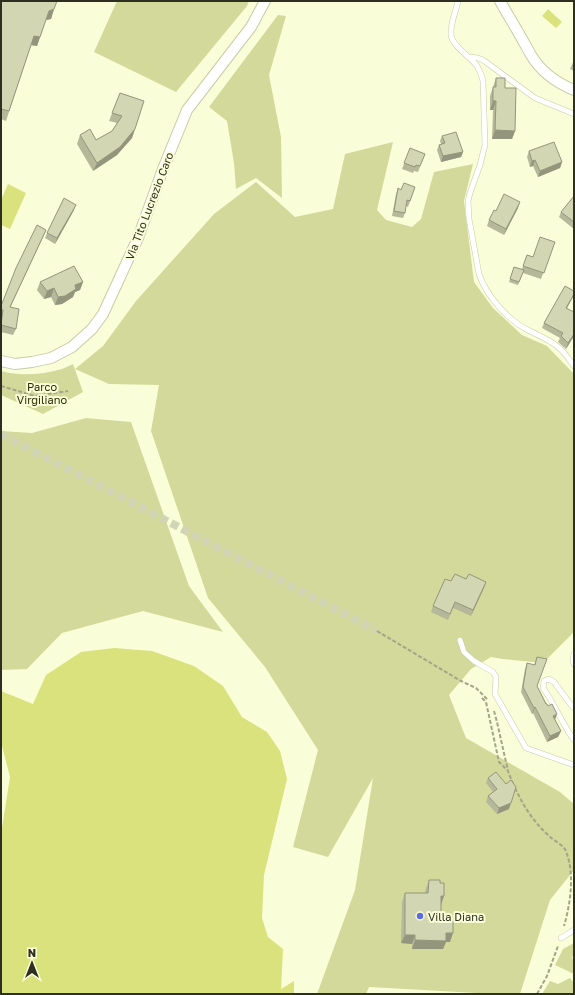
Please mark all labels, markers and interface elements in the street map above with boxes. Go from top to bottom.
street label: Via Tito Lucrezio Caro [122,150,176,262]
park label: Parco Virgiliano [17,380,68,406]
place label: Villa Diana [428,910,484,923]
marker: Villa Diana [415,911,425,921]
north arrow [12,943,52,983]
text: N [28,946,36,959]

